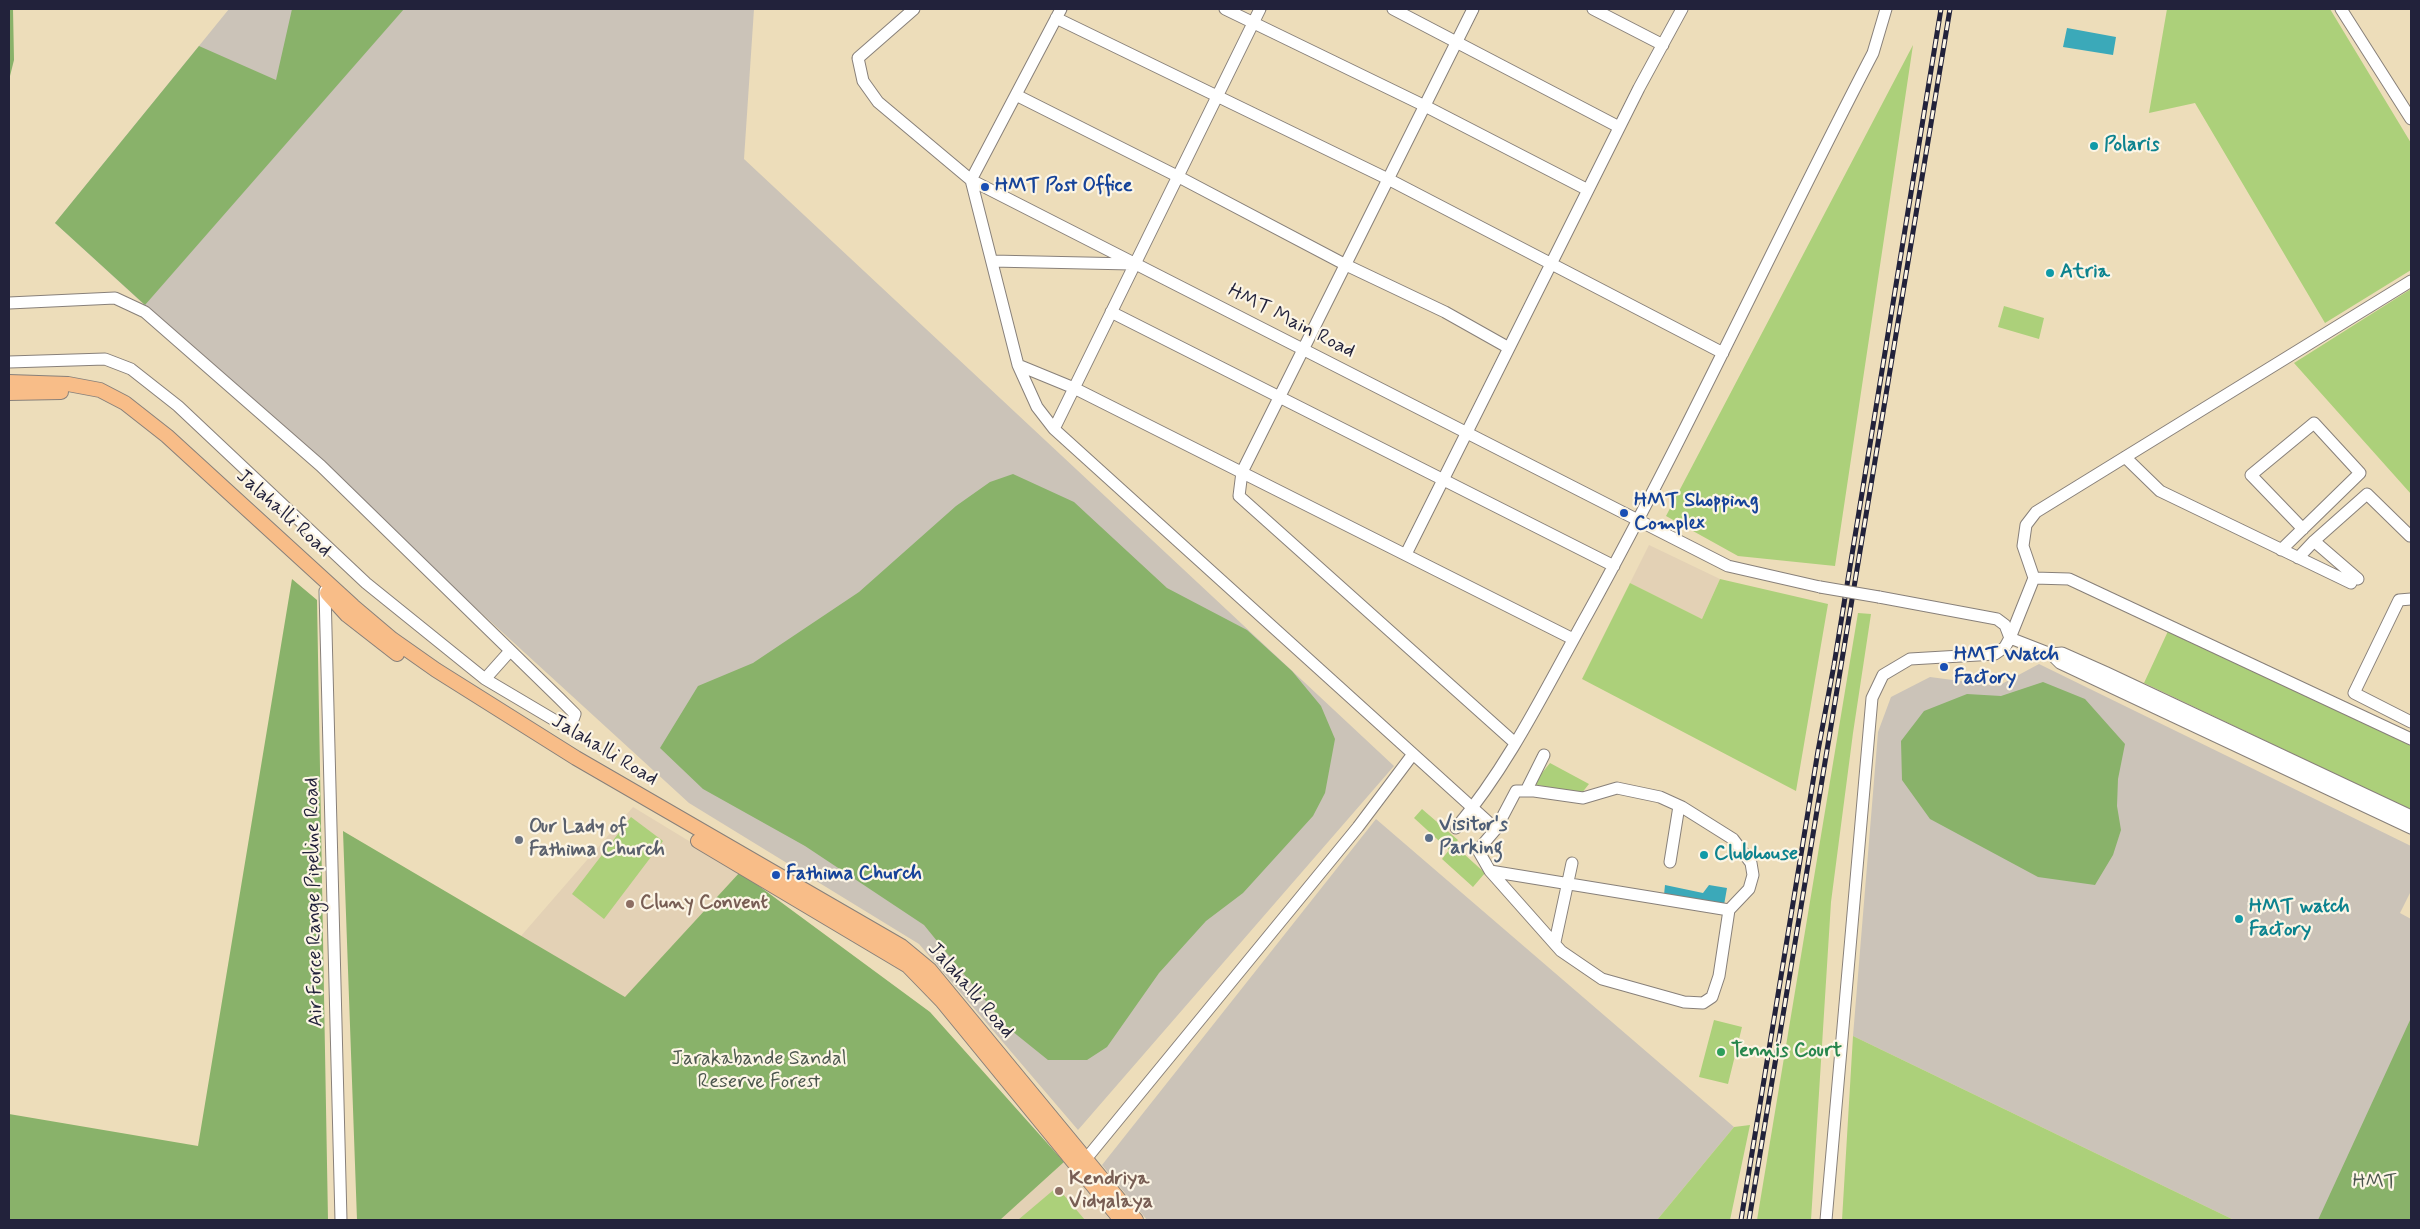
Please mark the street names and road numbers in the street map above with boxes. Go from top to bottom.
street label: HMT Main Road [1223,280,1359,364]
street label: Jalahalli Road [231,465,335,563]
street label: Jalahalli Road [547,710,661,792]
street label: Air Force Range Pipeline Road [301,777,329,1027]
street label: Jalahalli Road [922,938,1018,1044]

